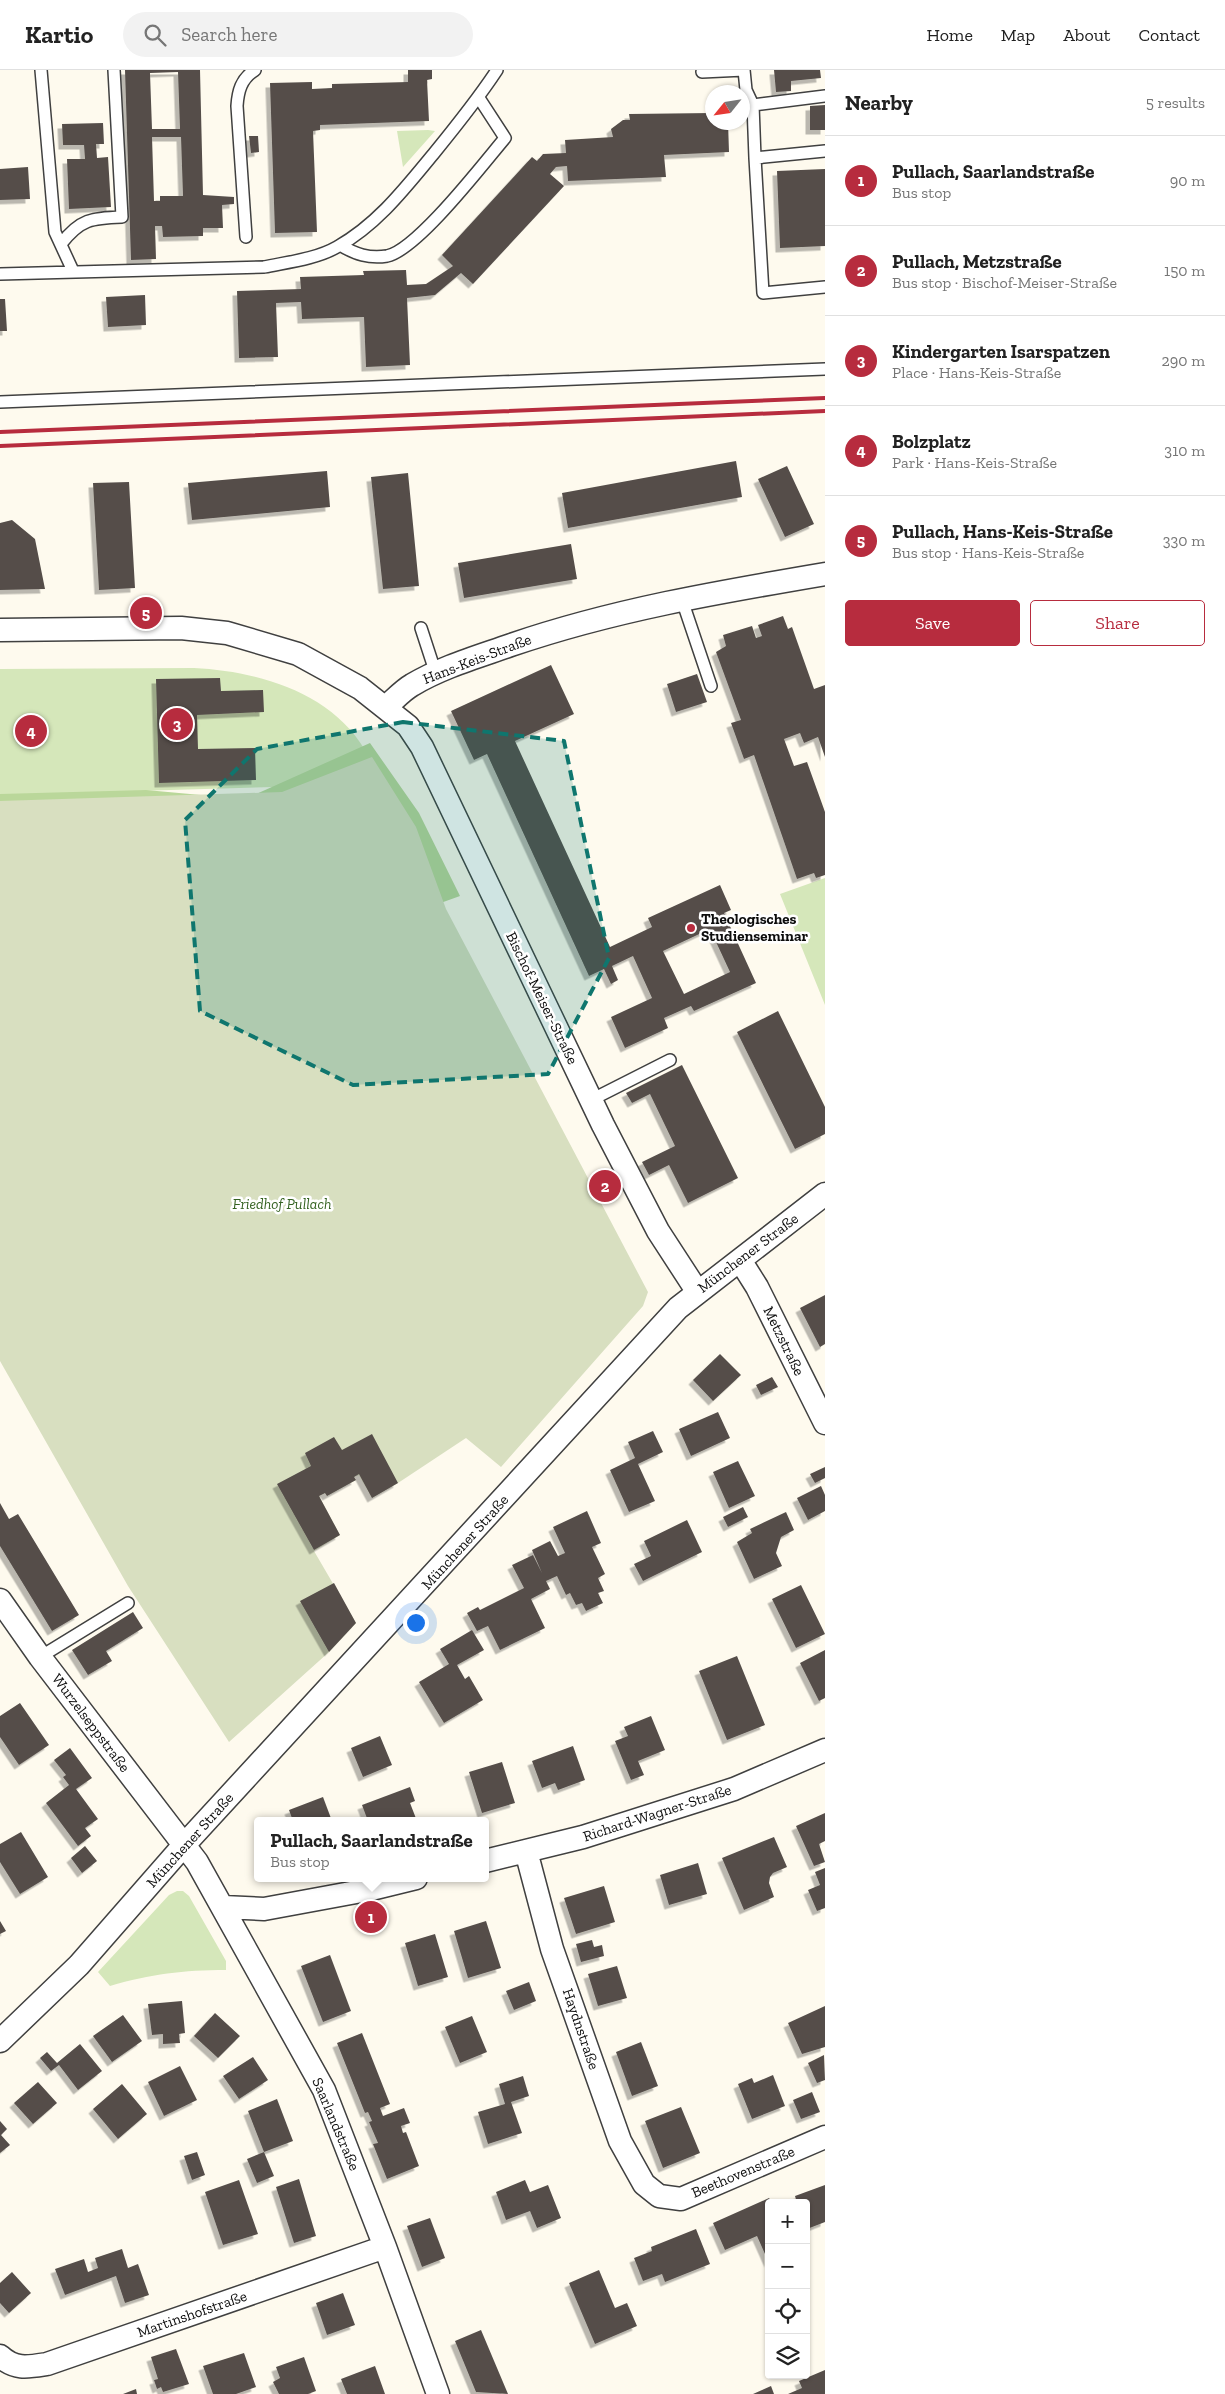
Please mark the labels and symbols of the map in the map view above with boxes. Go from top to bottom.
north arrow [705,85,750,130]
pin: 5 [130,594,162,632]
street label: Hans-Keis-Straße [420,630,534,688]
pin: 3 [161,705,193,743]
pin: 4 [15,712,47,750]
place label: Theologisches Studienseminar [701,910,809,945]
marker: Theologisches Studienseminar [685,922,697,934]
street label: Bischof-Meiser-Straße [502,929,582,1067]
pin: 2 [589,1167,621,1205]
park label: Friedhof Pullach [232,1195,332,1213]
street label: Münchener Straße [694,1209,802,1297]
street label: Metzstraße [759,1303,809,1379]
street label: Münchener Straße [418,1491,512,1593]
your location [403,1610,429,1636]
street label: Wurzelseppstraße [48,1670,134,1776]
street label: Richard-Wagner-Straße [581,1781,733,1845]
street label: Münchener Straße [143,1789,237,1891]
pin: 1 [355,1898,387,1936]
street label: Haydnstraße [559,1986,603,2072]
street label: Saarlandstraße [308,2075,364,2173]
street label: Beethovenstraße [689,2142,797,2202]
street label: Martinshofstraße [135,2287,249,2341]

